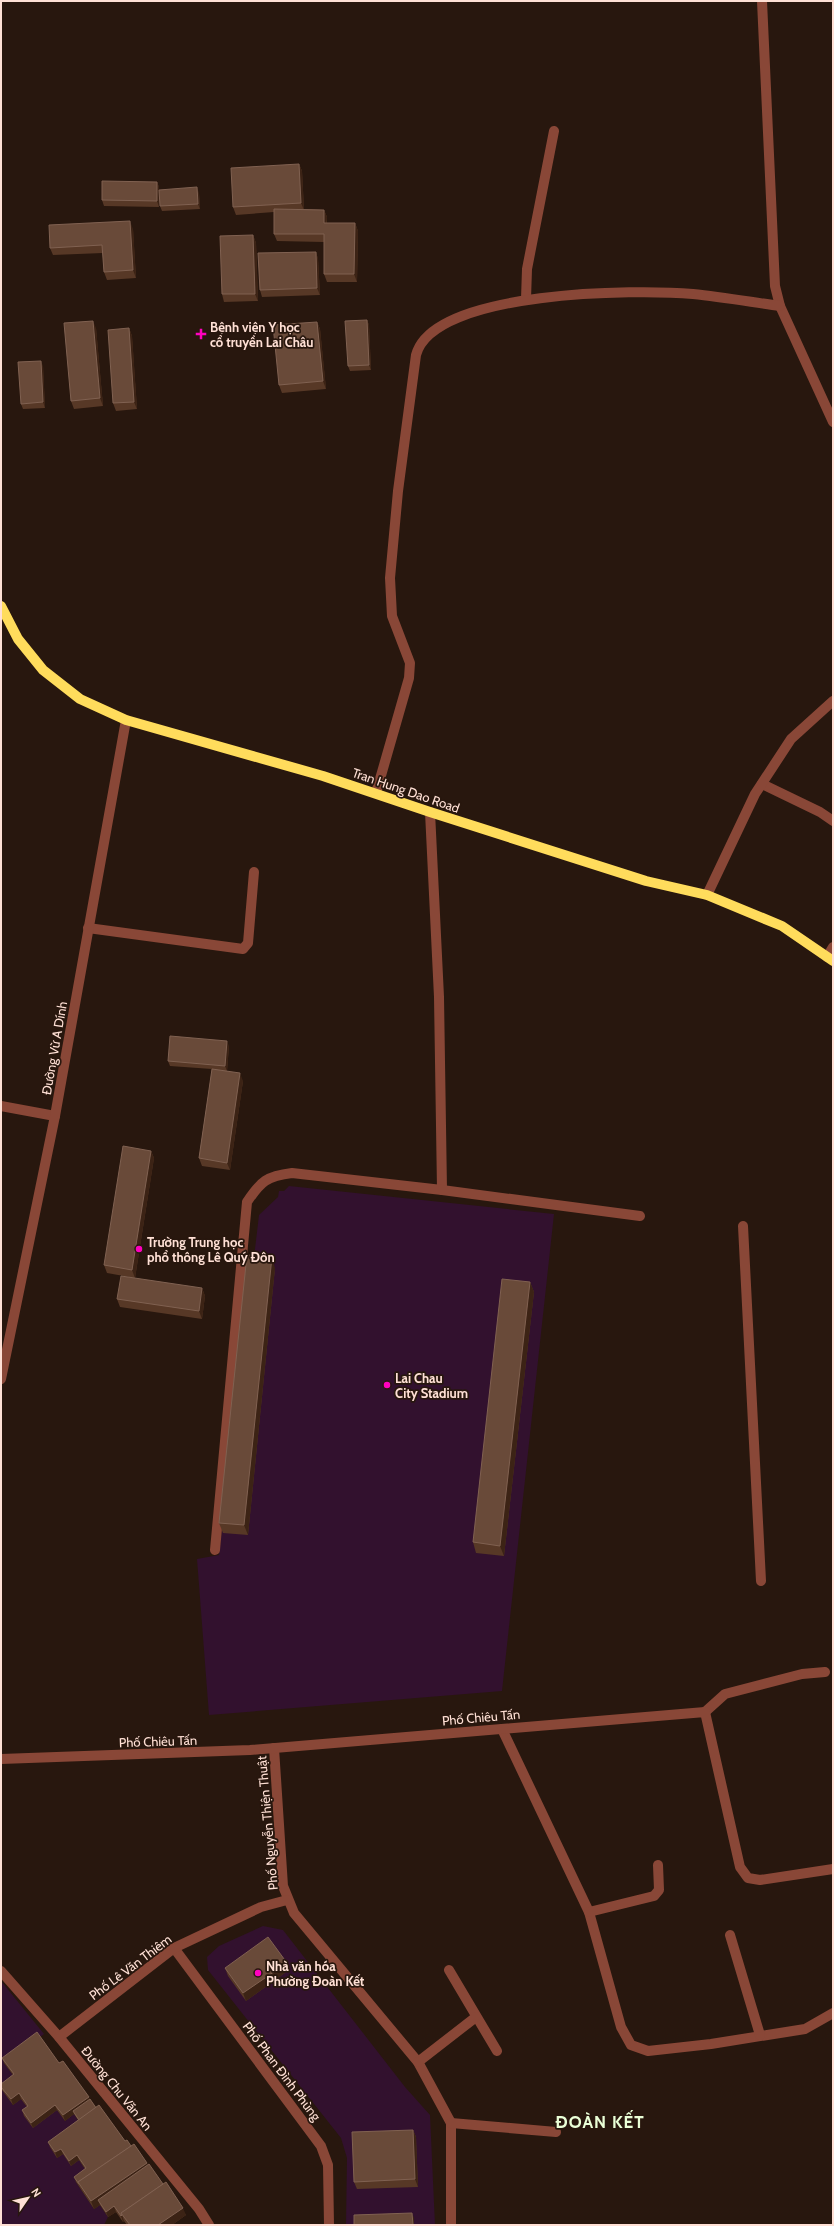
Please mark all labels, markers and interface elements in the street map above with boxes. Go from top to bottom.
place label: Bệnh viện Y học cổ truyền Lai Châu [210,319,313,350]
marker: Bệnh viện Y học cổ truyền Lai Châu [195,328,207,340]
street label: Tran Hung Dao Road [350,764,462,816]
street label: Đường Vừ A Dính [38,1000,70,1096]
place label: Trường Trung học phổ thông Lê Quý Đôn [147,1234,275,1265]
marker: Trường Trung học phổ thông Lê Quý Đôn [134,1244,144,1254]
place label: Lai Chau City Stadium [395,1370,468,1401]
marker: Lai Chau City Stadium [382,1380,392,1390]
street label: Phố Chiêu Tấn [441,1706,521,1728]
street label: Phố Chiêu Tấn [119,1732,197,1750]
street label: Phố Nguyễn Thiện Thuật [253,1755,281,1891]
street label: Phố Lê Văn Thiêm [86,1931,174,2003]
place label: Nhà văn hóa Phường Đoàn Kết [266,1958,365,1989]
marker: Nhà văn hóa Phường Đoàn Kết [253,1968,263,1978]
street label: Phố Phan Đình Phùng [240,2018,325,2124]
street label: Đường Chu Văn An [78,2043,156,2133]
district label: ĐOÀN KẾT [555,2110,645,2132]
north arrow [8,2178,48,2218]
text: N [28,2185,44,2200]

